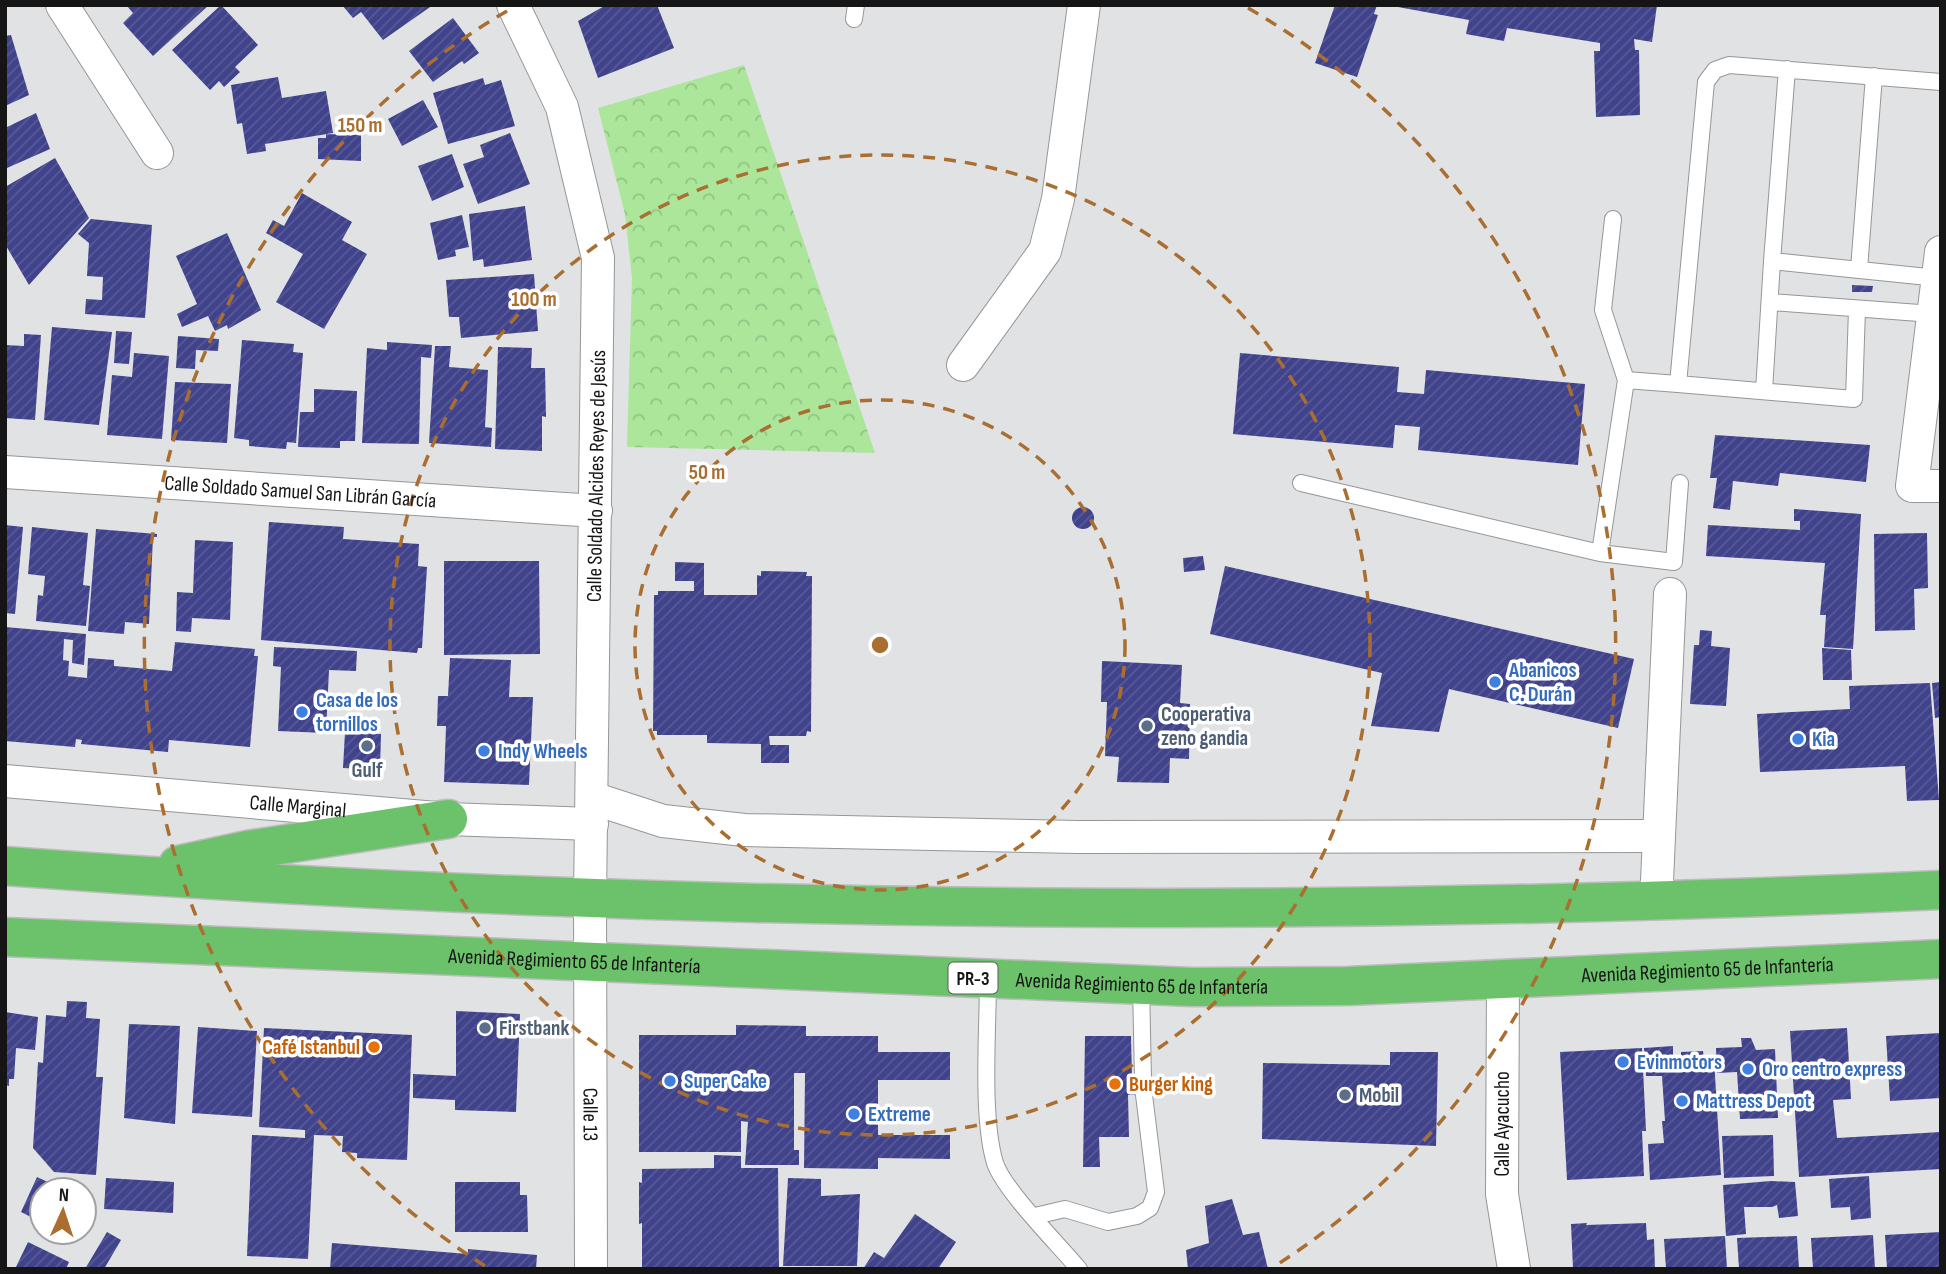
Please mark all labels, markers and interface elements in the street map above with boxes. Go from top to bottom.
text: 150 m [338,113,382,138]
text: 100 m [511,287,557,312]
street label: Calle Soldado Alcides Reyes de Jesús [582,350,611,602]
text: 50 m [689,460,725,485]
street label: Calle Soldado Samuel San Librán García [164,471,437,513]
centre of rings [868,633,892,657]
place label: Abanicos C. Durán [1508,658,1577,707]
marker: Abanicos C. Durán [1487,674,1503,690]
place label: Casa de los tornillos [316,688,398,737]
place label: Cooperativa zeno gandia [1161,702,1251,751]
marker: Casa de los tornillos [294,704,310,720]
marker: Cooperativa zeno gandia [1139,718,1155,734]
place label: Kia [1812,727,1835,752]
marker: Kia [1790,731,1806,747]
marker: Gulf [359,738,375,754]
place label: Indy Wheels [498,739,587,764]
marker: Indy Wheels [476,743,492,759]
place label: Gulf [351,758,383,783]
street label: Calle Marginal [249,790,347,823]
street label: Avenida Regimiento 65 de Infantería [447,944,701,979]
street label: Avenida Regimiento 65 de Infantería [1580,952,1834,988]
road number: PR-3 [948,962,998,994]
street label: Avenida Regimiento 65 de Infantería [1014,968,1268,1000]
place label: Firstbank [499,1016,569,1041]
marker: Firstbank [477,1020,493,1036]
place label: Café Istanbul [262,1035,360,1060]
marker: Café Istanbul [366,1039,382,1055]
place label: Evinmotors [1637,1050,1722,1075]
marker: Evinmotors [1615,1054,1631,1070]
place label: Oro centro express [1762,1057,1902,1082]
marker: Oro centro express [1740,1061,1756,1077]
place label: Super Cake [684,1069,767,1094]
street label: Calle Ayacucho [1490,1071,1515,1177]
place label: Burger king [1129,1072,1213,1097]
marker: Super Cake [662,1073,678,1089]
marker: Burger king [1107,1076,1123,1092]
place label: Mobil [1359,1083,1399,1108]
marker: Mobil [1337,1087,1353,1103]
street label: Calle 13 [578,1088,603,1141]
place label: Mattress Depot [1696,1089,1811,1114]
marker: Mattress Depot [1674,1093,1690,1109]
place label: Extreme [868,1102,931,1127]
marker: Extreme [846,1106,862,1122]
north arrow [28,1176,98,1246]
text: N [58,1184,69,1207]

